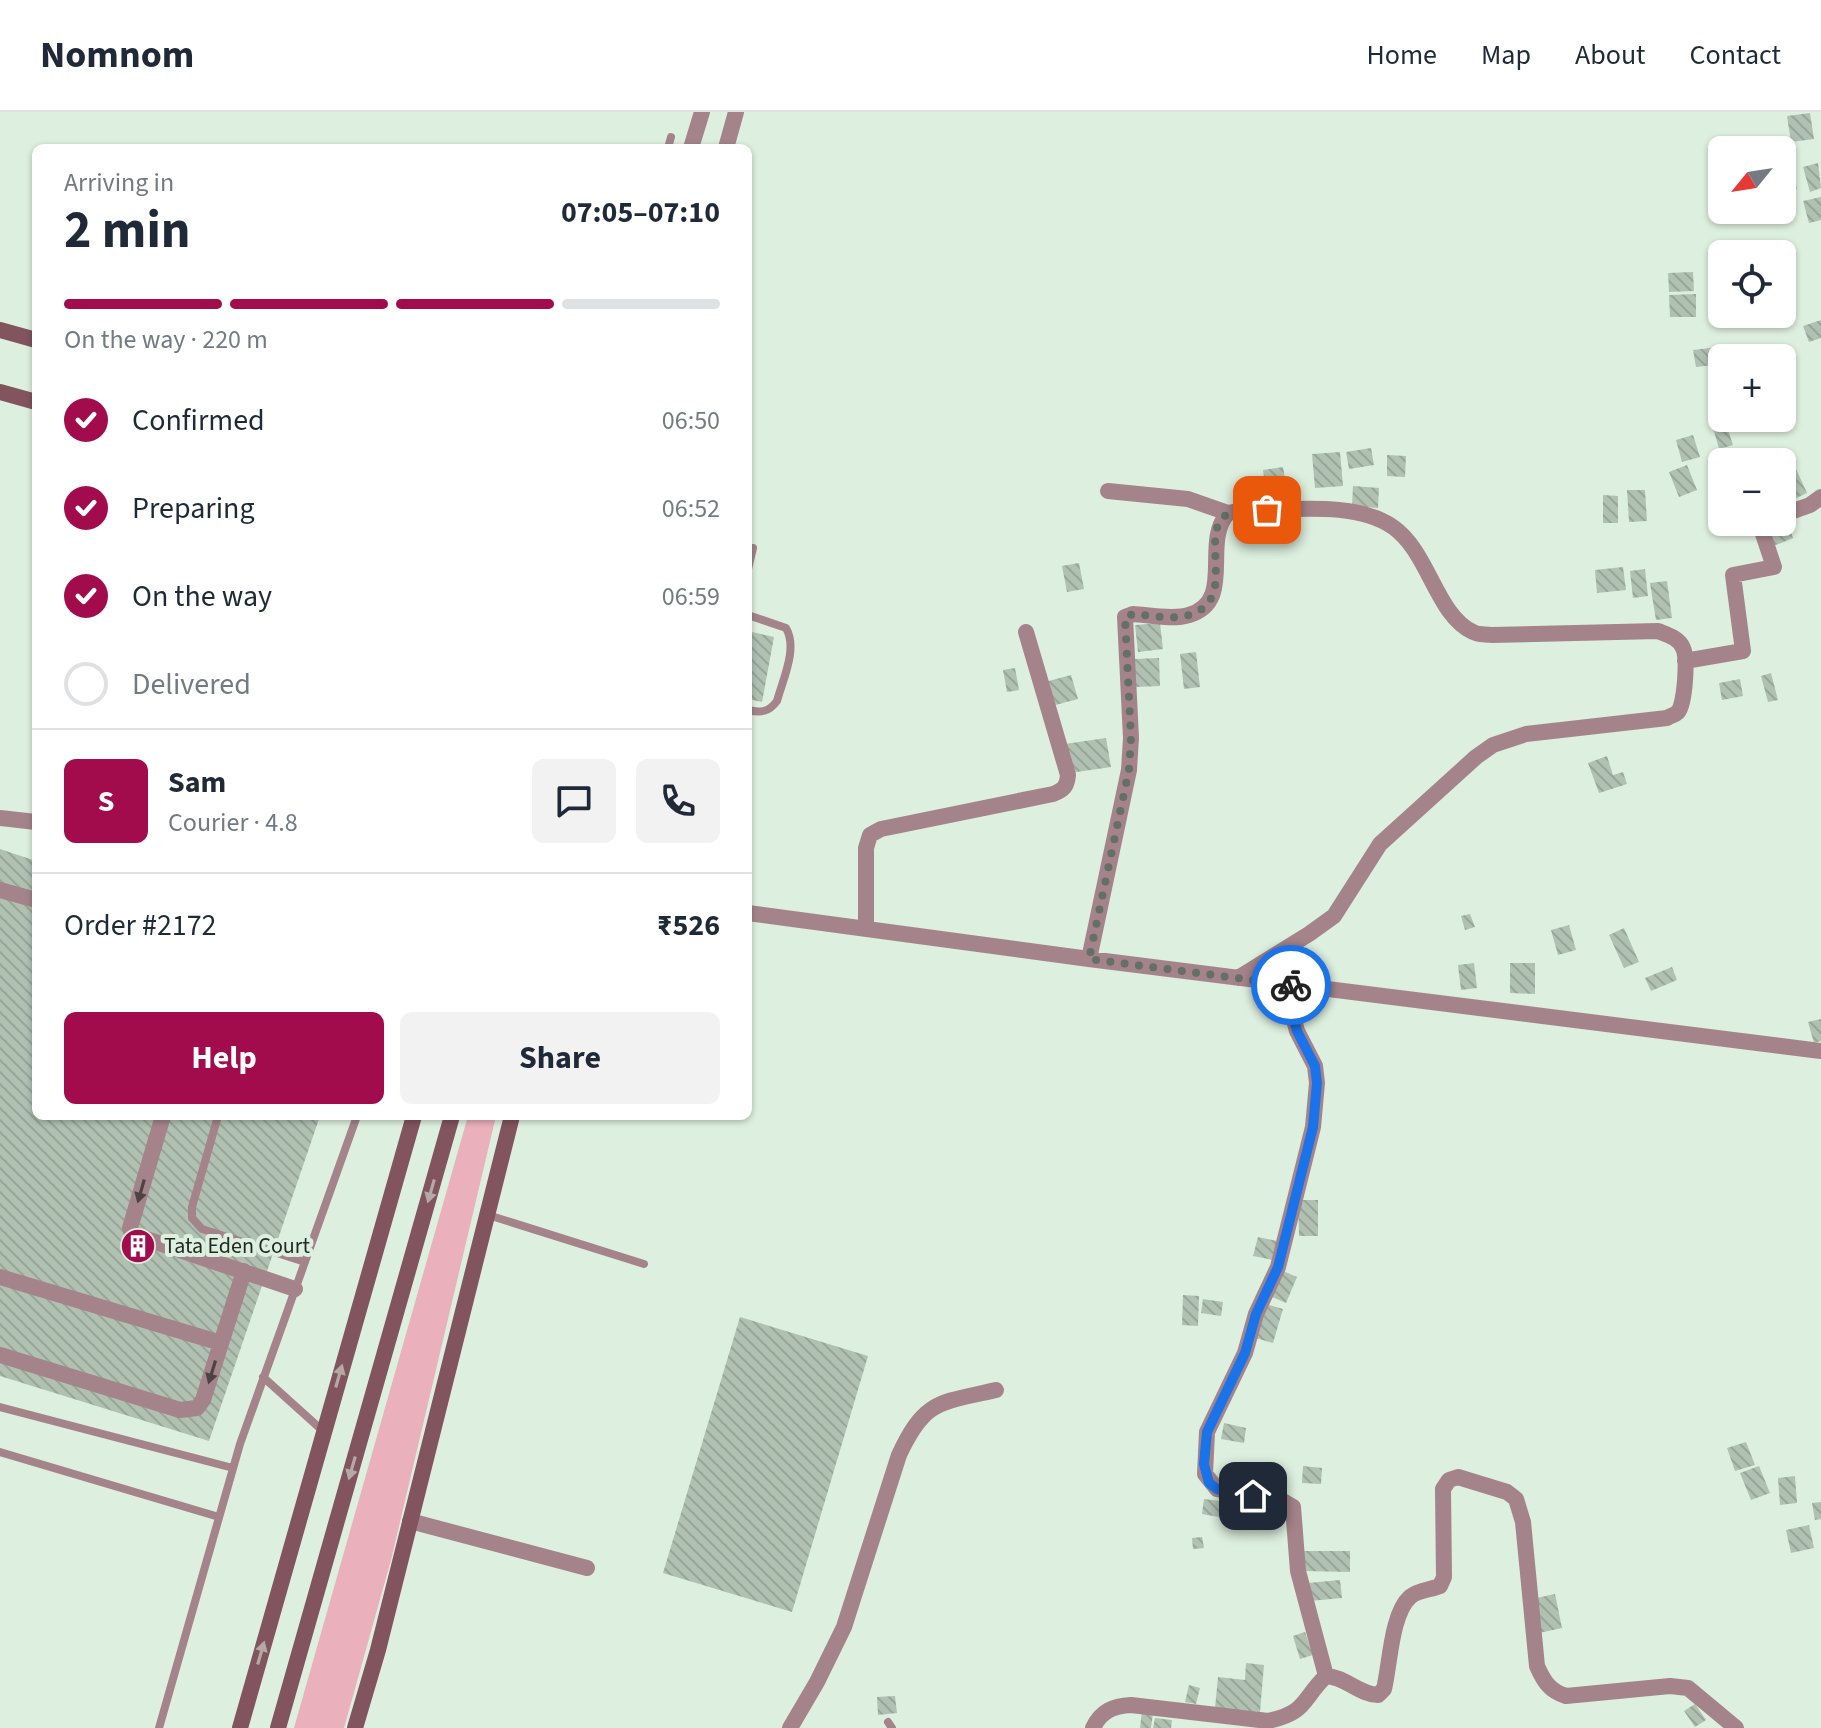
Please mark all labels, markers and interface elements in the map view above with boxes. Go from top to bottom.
text: Nomnom [40,28,194,82]
text: Home [1366,35,1437,75]
text: Map [1481,35,1531,75]
text: About [1575,35,1646,75]
text: Contact [1690,35,1781,75]
north arrow [1708,136,1796,224]
map controls [1708,136,1796,536]
text: Arriving in [64,164,174,201]
text: 07:05–07:10 [561,191,720,234]
text: 2 min [64,194,191,268]
button: locate [1708,240,1796,328]
text: On the way · 220 m [64,321,268,358]
button: + [1708,344,1796,432]
icon: check [64,398,108,442]
text: Confirmed [132,399,265,442]
text: 06:50 [662,402,720,439]
button: − [1708,448,1796,536]
pin [1233,476,1301,544]
icon: check [64,486,108,530]
text: Preparing [132,487,255,530]
icon: bag [1245,488,1289,532]
text: 06:52 [662,490,720,527]
icon: check [64,574,108,618]
text: On the way [132,575,272,618]
text: 06:59 [662,578,720,615]
text: Delivered [132,663,251,706]
button: chat [532,759,616,843]
button: phone [636,759,720,843]
text: Sam [168,761,226,804]
text: S [98,780,114,823]
text: Courier · 4.8 [168,804,298,841]
text: Order #2172 [64,904,217,947]
text: ₹526 [657,904,720,947]
courier [1251,945,1331,1025]
icon: bike [1269,963,1313,1007]
button: Help [64,1012,384,1104]
button: Share [400,1012,720,1104]
one-way arrow [134,1179,147,1203]
one-way arrow [424,1179,437,1203]
building icon: Tata Eden Court [119,1227,157,1265]
place label: Tata Eden Court [164,1230,310,1262]
one-way arrow [205,1360,218,1384]
one-way arrow [333,1363,346,1387]
one-way arrow [345,1456,358,1480]
pin [1219,1462,1287,1530]
icon: home [1231,1474,1275,1518]
one-way arrow [255,1640,268,1664]

